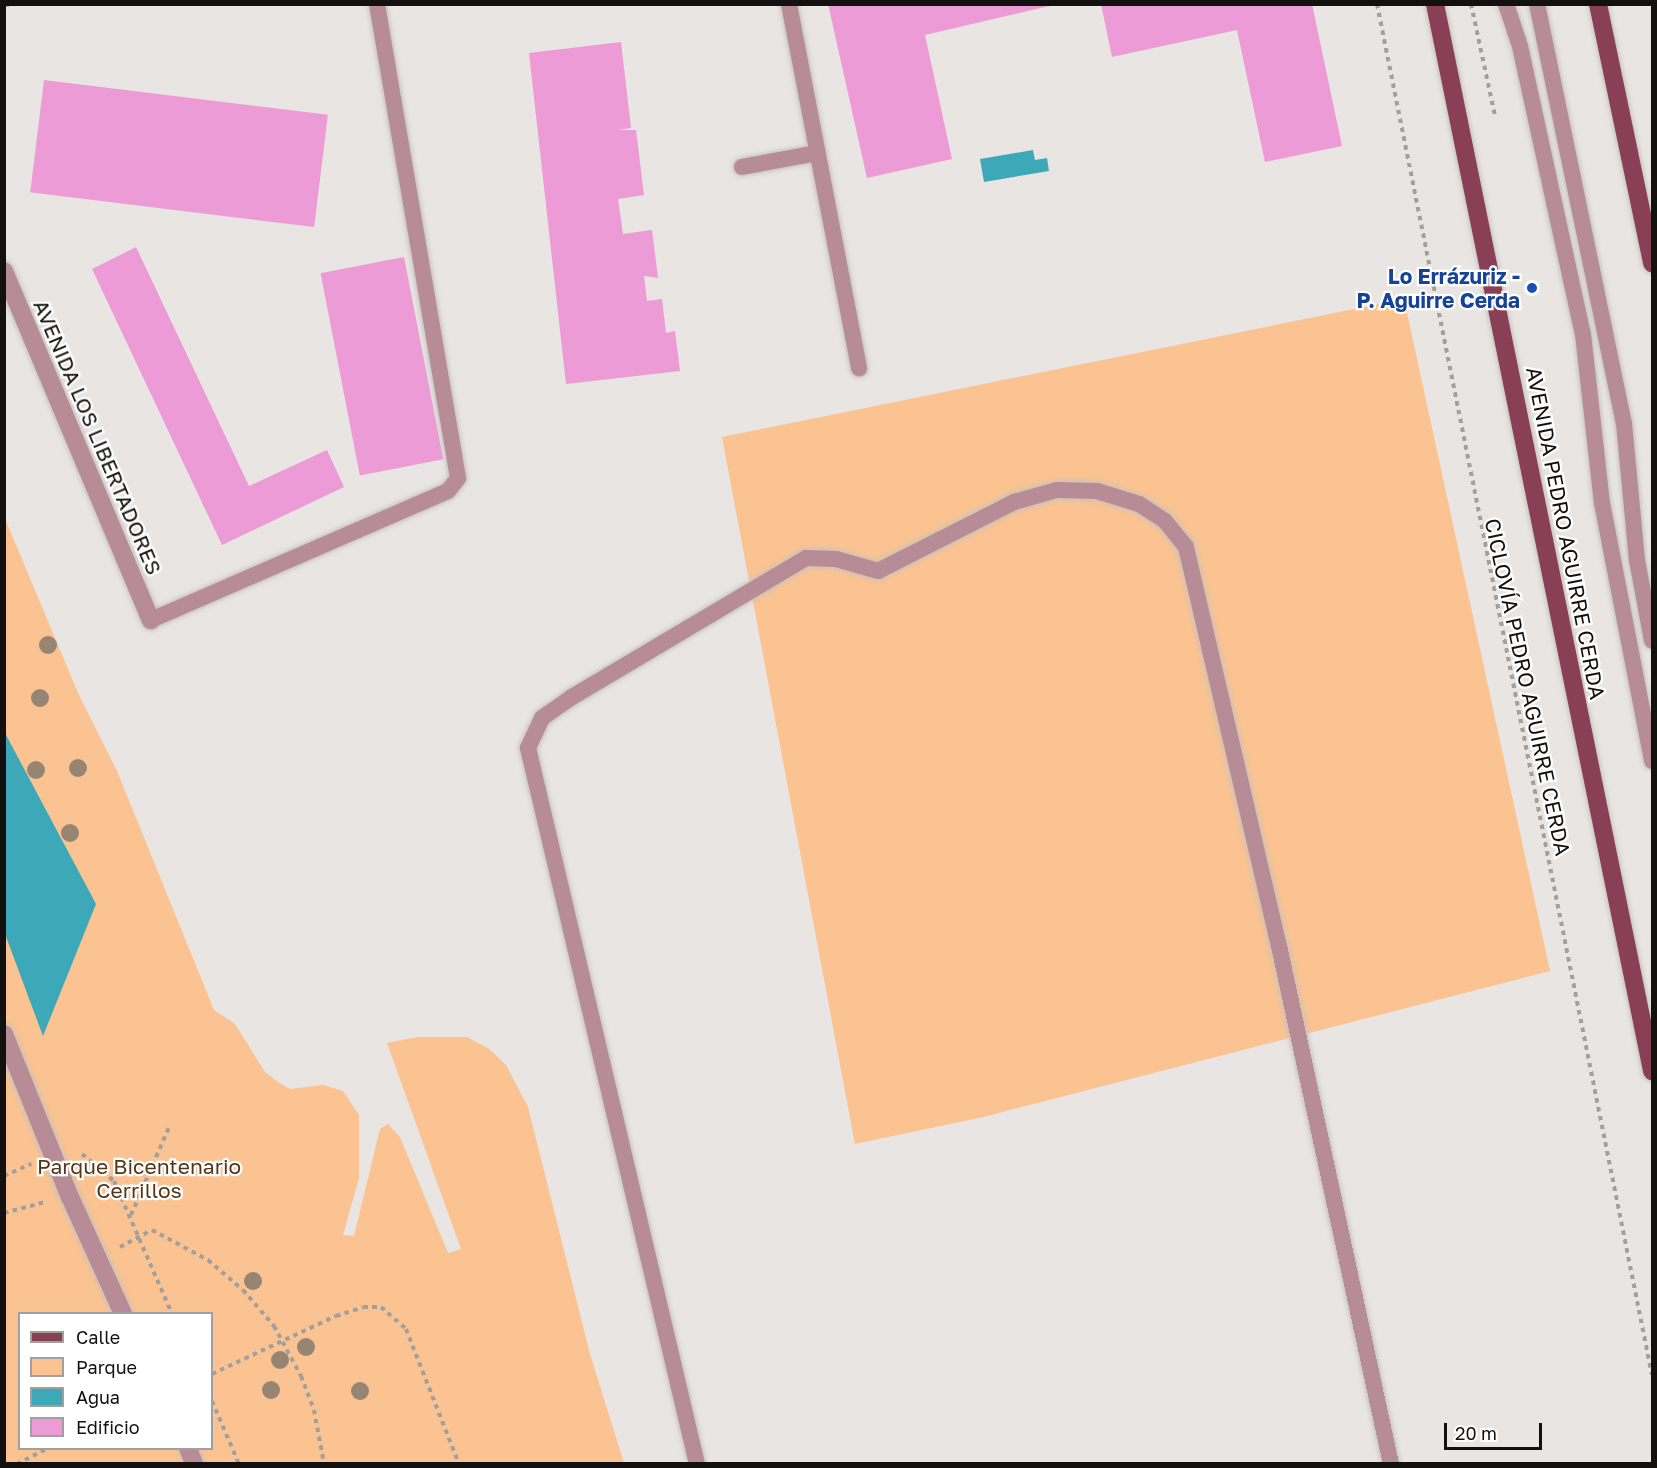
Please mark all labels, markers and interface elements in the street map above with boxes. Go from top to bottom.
place label: Lo Errázuriz - P. Aguirre Cerda [1357,263,1520,313]
marker: Lo Errázuriz - P. Aguirre Cerda [1525,281,1539,295]
street label: AVENIDA LOS LIBERTADORES [29,296,167,578]
street label: AVENIDA PEDRO AGUIRRE CERDA [1521,365,1611,701]
street label: CICLOVÍA PEDRO AGUIRRE CERDA [1480,516,1576,858]
park label: Parque Bicentenario Cerrillos [37,1153,241,1203]
legend [18,1312,213,1450]
text: Calle [76,1326,120,1348]
text: Parque [76,1356,137,1378]
text: Agua [76,1386,120,1408]
scale bar [1447,1411,1544,1449]
text: Edificio [76,1416,140,1438]
text: 20 m [1455,1422,1497,1444]

